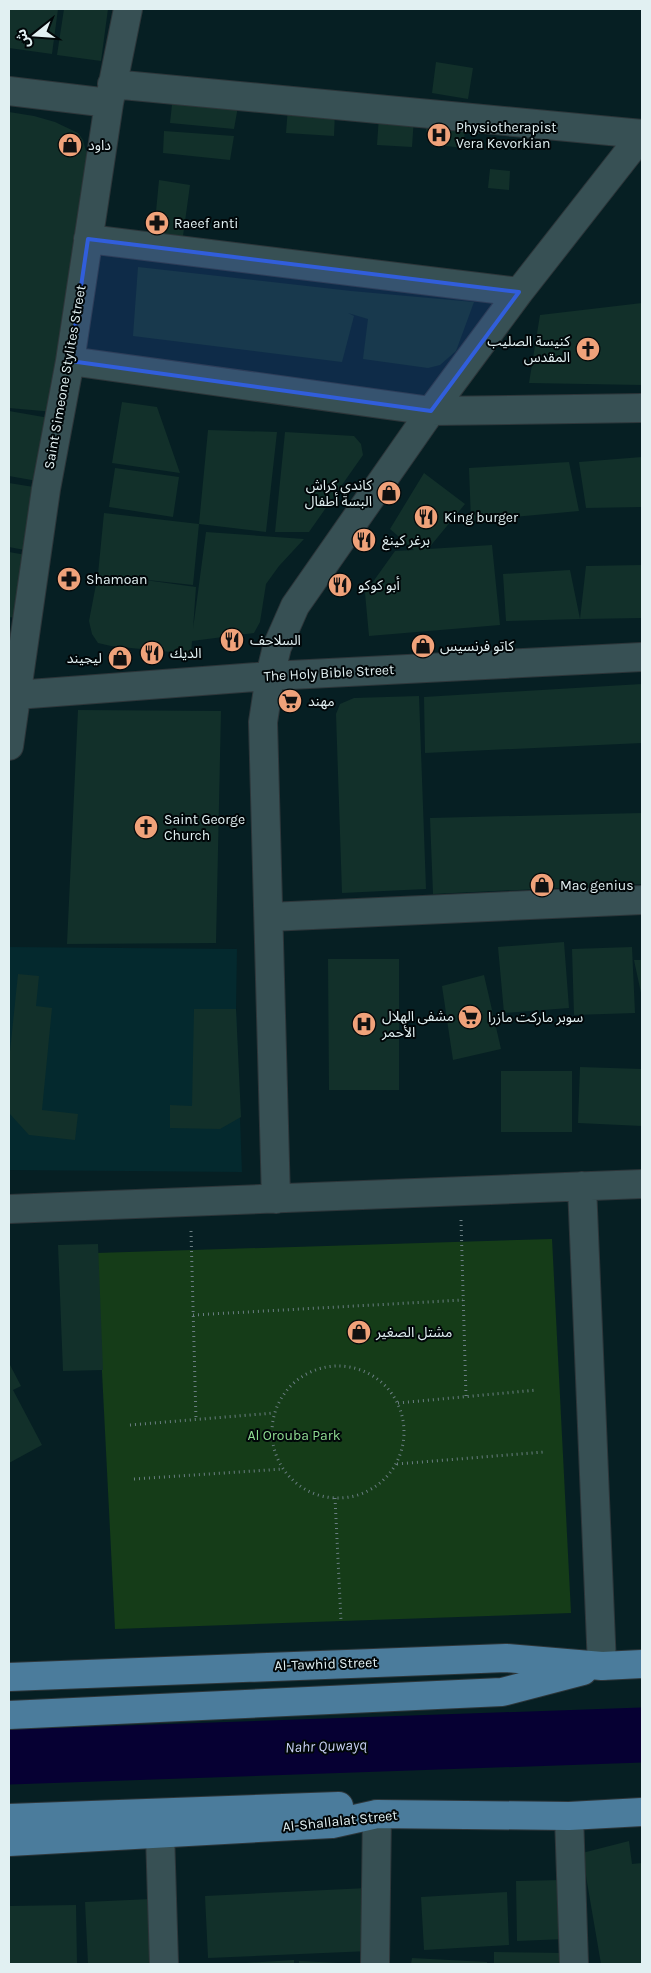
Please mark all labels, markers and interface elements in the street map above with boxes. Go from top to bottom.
north arrow [10,10,60,60]
text: ش [12,27,34,50]
place label: Physiotherapist Vera Kevorkian [456,119,557,152]
hospital icon: Physiotherapist Vera Kevorkian [426,122,452,148]
shop icon: داود [57,132,83,158]
place label: داود [88,137,111,154]
pharmacy icon: Raeef anti [144,210,170,236]
place label: Raeef anti [174,215,238,232]
street label: Saint Simeone Stylites Street [40,284,90,470]
place label: كنيسة الصليب المقدس [487,333,570,366]
church icon: كنيسة الصليب المقدس [575,336,601,362]
place label: كاندي كراش البسة أطفال [305,477,372,510]
shop icon: كاندي كراش البسة أطفال [376,480,402,506]
restaurant icon: King burger [413,504,439,530]
place label: King burger [444,509,519,526]
restaurant icon: برغر كينغ [351,527,377,553]
place label: برغر كينغ [382,532,430,551]
pharmacy icon: Shamoan [56,566,82,592]
place label: Shamoan [86,571,148,588]
restaurant icon: أبو كوكو [327,572,353,598]
place label: أبو كوكو [358,576,400,594]
restaurant icon: السلاحف [219,627,245,653]
place label: السلاحف [250,632,301,649]
shop icon: كاتو فرنسيس [410,633,436,659]
place label: كاتو فرنسيس [440,638,514,655]
restaurant icon: الديك [139,640,165,666]
shop icon: ليجيند [107,645,133,671]
place label: الديك [170,645,202,662]
place label: ليجيند [67,650,102,667]
street label: The Holy Bible Street [263,661,395,685]
supermarket icon: مهند [277,688,303,714]
place label: مهند [308,693,335,710]
place label: Saint George Church [164,811,245,844]
church icon: Saint George Church [133,814,159,840]
shop icon: Mac genius [529,872,555,898]
place label: Mac genius [560,877,634,894]
supermarket icon: سوبر ماركت مازرا [457,1004,483,1030]
place label: مشفى الهلال الأحمر [381,1008,454,1041]
place label: سوبر ماركت مازرا [488,1009,583,1026]
hospital icon: مشفى الهلال الأحمر [351,1011,377,1037]
shop icon: مشتل الصغير [346,1319,372,1345]
place label: مشتل الصغير [375,1324,452,1341]
park label: Al Orouba Park [247,1427,341,1444]
street label: Al-Tawhid Street [274,1654,378,1674]
water label: Nahr Quwayq [285,1736,367,1756]
street label: Al-Shallalat Street [282,1807,398,1835]

